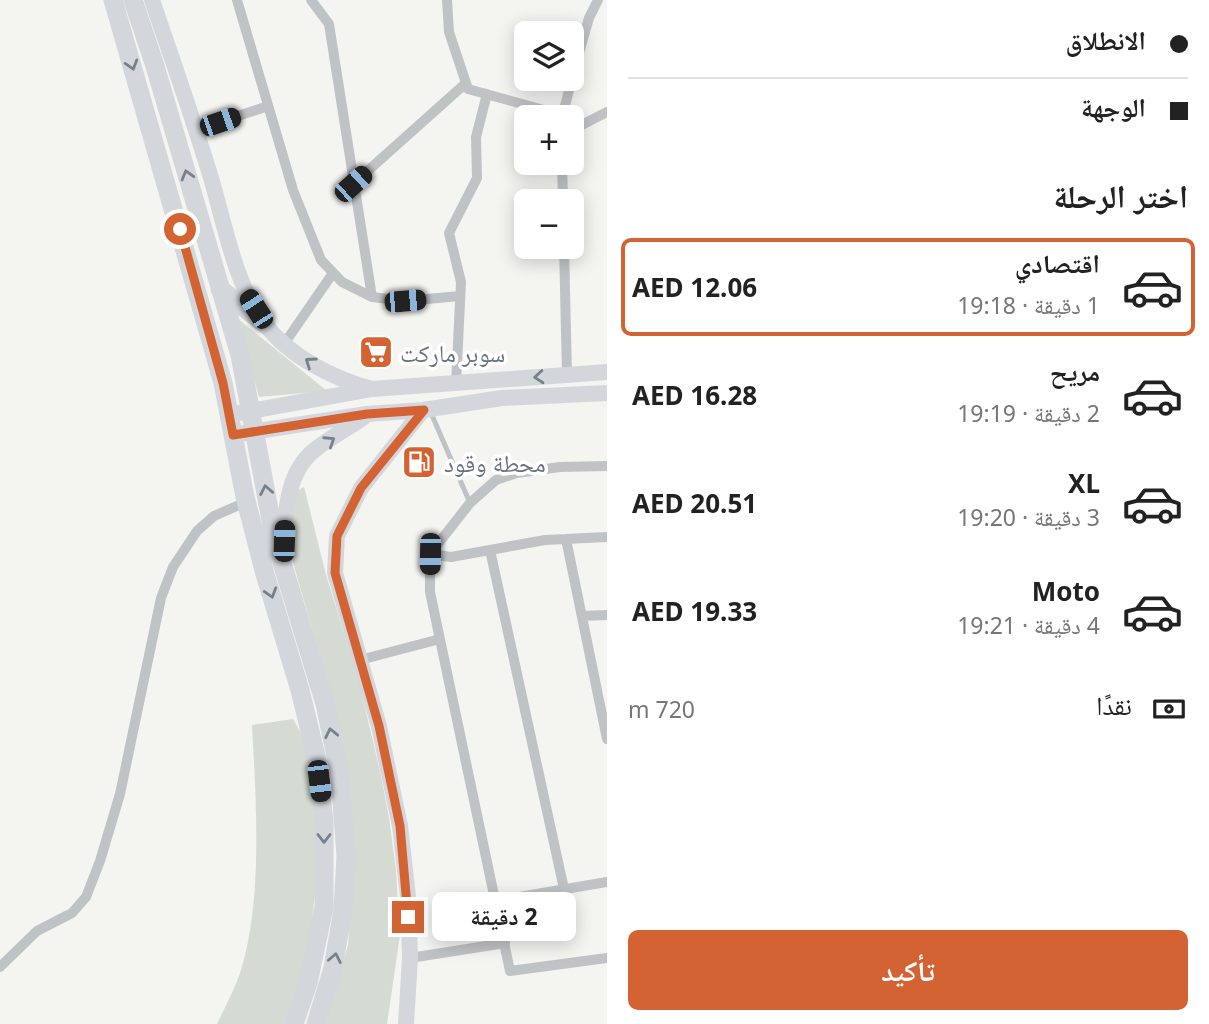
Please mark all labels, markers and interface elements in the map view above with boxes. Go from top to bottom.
map controls [514,21,584,259]
button: layers [514,21,584,91]
text: الانطلاق [1066,22,1146,58]
one-way arrow [124,59,139,71]
text: الوجهة [1081,89,1146,125]
car [197,105,244,139]
button: + [514,105,584,175]
car [331,162,376,206]
one-way arrow [180,169,195,181]
text: اختر الرحلة [1053,174,1188,217]
button: − [514,189,584,259]
route start [164,213,196,245]
text: اقتصادي [1015,245,1100,281]
icon: car [1121,256,1184,319]
text: AED 12.06 [632,269,757,305]
car [236,286,277,332]
car [384,289,427,313]
text: 1 دقيقة · 19:18 [957,289,1100,321]
supermarket icon: سوبر ماركت [357,333,395,371]
place label: سوبر ماركت [400,336,505,369]
text: مريح [1050,353,1100,389]
one-way arrow [305,358,318,370]
icon: car [1121,364,1184,427]
one-way arrow [533,369,544,384]
text: AED 16.28 [632,377,757,413]
text: 2 دقيقة · 19:19 [957,397,1100,429]
one-way arrow [322,437,335,449]
fuel station icon: محطة وقود [400,443,438,481]
place label: محطة وقود [444,446,546,479]
text: XL [1068,465,1100,501]
icon: car [1121,472,1184,535]
one-way arrow [259,484,274,496]
text: AED 20.51 [632,485,757,521]
text: 3 دقيقة · 19:20 [957,501,1100,533]
car [273,520,296,562]
car [420,533,441,575]
text: Moto [1032,573,1100,609]
icon: car [1121,580,1184,643]
one-way arrow [262,587,277,599]
text: AED 19.33 [632,593,757,629]
text: 4 دقيقة · 19:21 [957,609,1100,641]
text: نقدًا [1096,687,1132,723]
icon: cash [1150,690,1188,728]
text: 720 m [628,693,695,725]
one-way arrow [325,727,340,739]
car [307,759,332,803]
one-way arrow [316,834,332,844]
callout: 2 دقيقة [432,892,576,942]
text: 2 دقيقة [470,900,538,932]
route end [392,901,424,933]
button: تأكيد [628,930,1188,1010]
one-way arrow [326,953,341,965]

